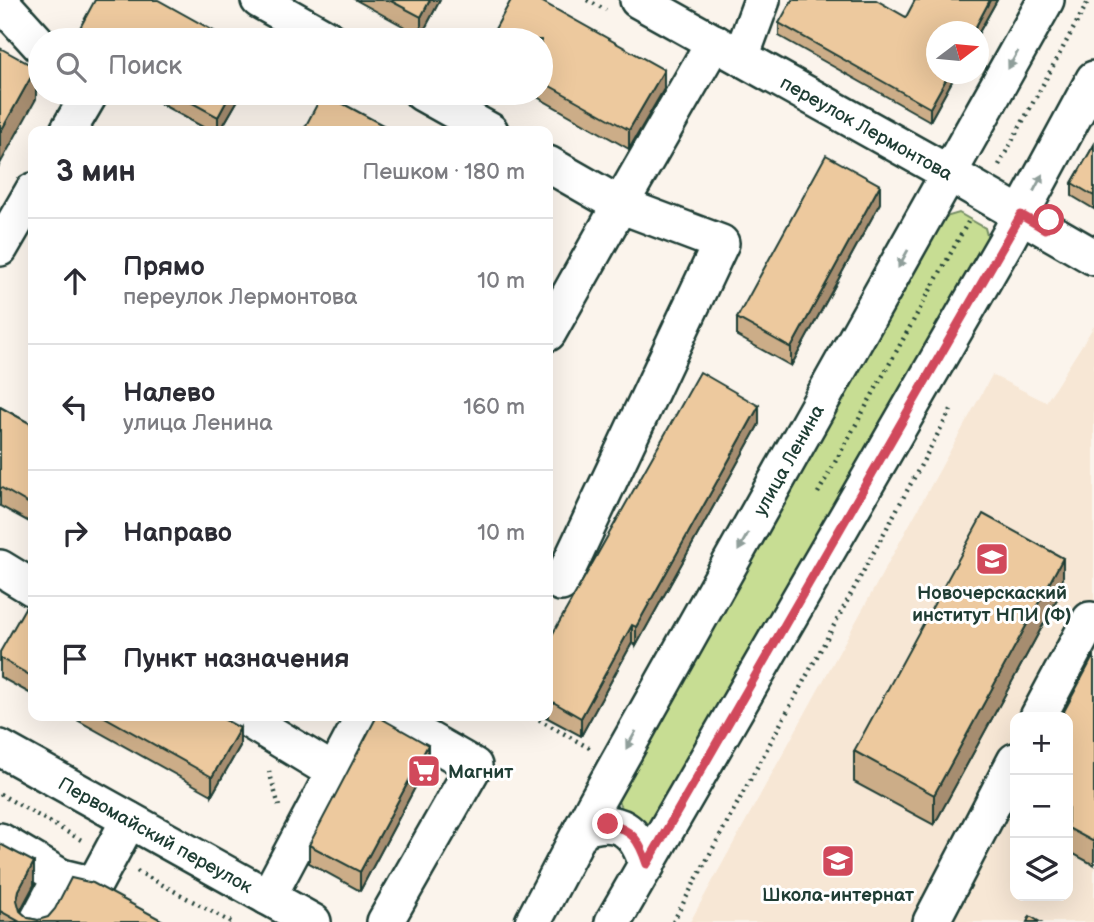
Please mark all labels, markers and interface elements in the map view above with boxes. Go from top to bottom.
north arrow [926,21,989,84]
search box [28,28,553,105]
icon: search [52,48,90,86]
one-way arrow [1007,50,1019,69]
text: Поиск [108,51,182,82]
street label: переулок Лермонтова [776,72,956,186]
text: 3 мин [56,154,136,190]
text: Пешком · 180 m [362,158,525,186]
one-way arrow [1032,173,1044,193]
route start [1033,204,1064,235]
one-way arrow [897,249,909,268]
text: Прямо [123,252,205,283]
icon: ahead [56,262,94,300]
text: 10 m [477,267,525,295]
text: переулок Лермонтова [123,283,358,311]
text: Налево [123,378,215,409]
icon: left [56,388,94,426]
text: 160 m [463,393,525,421]
street label: улица Ленина [749,401,830,520]
text: улица Ленина [123,409,273,437]
icon: right [56,514,94,552]
text: Направо [123,518,232,549]
text: 10 m [477,519,525,547]
one-way arrow [737,532,749,552]
school or university icon: Новочерскаский институт НПИ (Ф) [973,540,1011,578]
place label: Новочерскаский институт НПИ (Ф) [912,582,1072,627]
icon: arrive [56,640,94,678]
text: Пункт назначения [123,644,349,675]
map controls [1010,712,1073,901]
button: + [1010,712,1073,775]
one-way arrow [625,731,637,750]
supermarket icon: Магнит [405,752,443,790]
place label: Магнит [448,761,513,784]
street label: Первомайский переулок [54,773,256,899]
button: − [1010,775,1073,838]
route end [592,808,623,839]
button: layers [1010,838,1073,901]
school or university icon: Школа-интернат [819,842,857,880]
place label: Школа-интернат [762,884,914,907]

